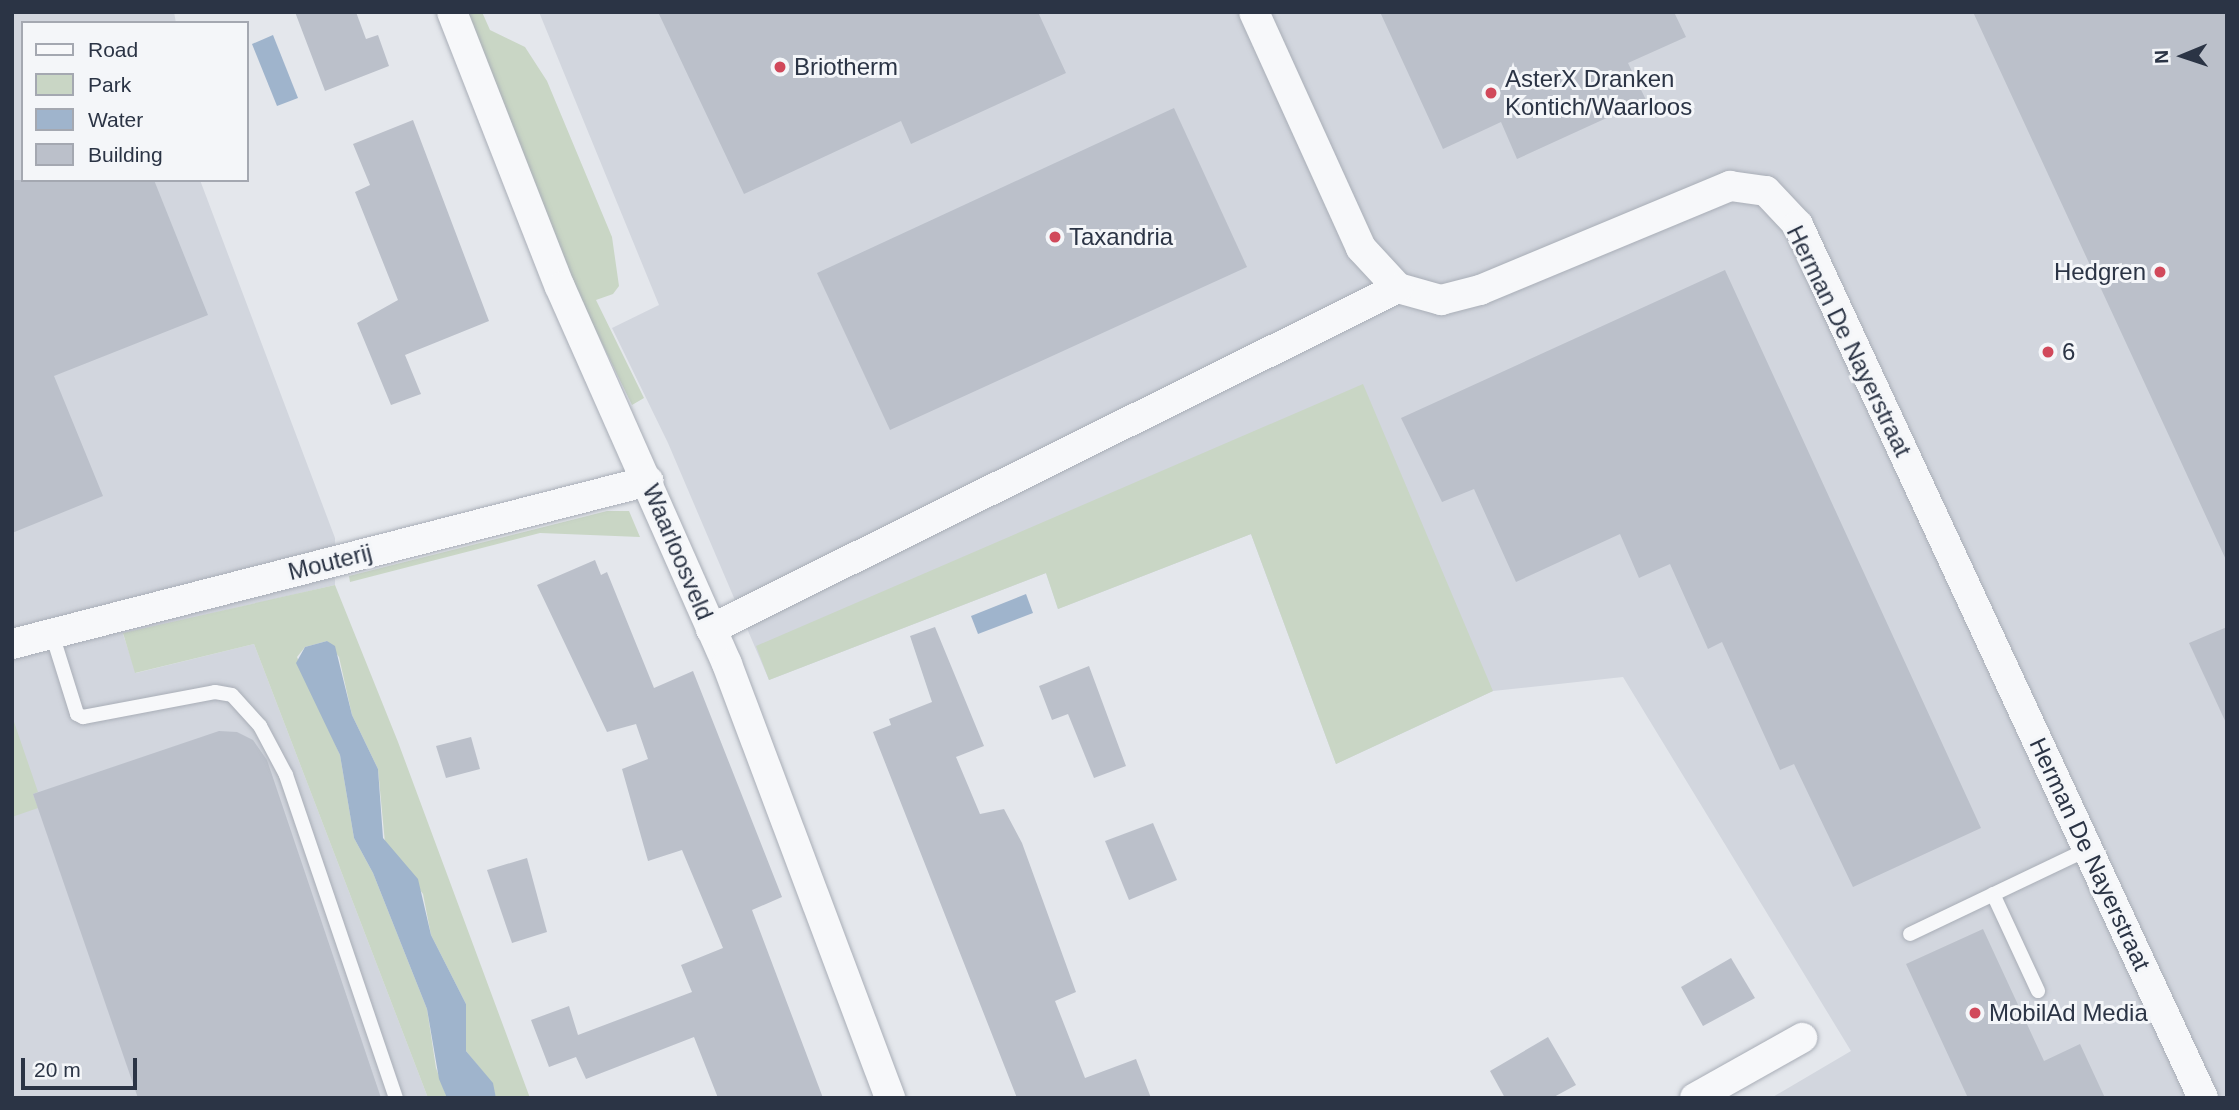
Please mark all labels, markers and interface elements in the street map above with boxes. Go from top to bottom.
legend [21,21,248,182]
north arrow [2148,21,2218,91]
text: Road [88,38,138,61]
text: N [2151,50,2172,64]
place label: Briotherm [794,53,898,81]
marker: Briotherm [772,59,788,75]
place label: AsterX Dranken Kontich/Waarloos [1505,65,1692,121]
text: Park [88,73,131,96]
marker: AsterX Dranken Kontich/Waarloos [1483,85,1499,101]
text: Water [88,108,143,131]
text: Building [88,143,163,166]
street label: Herman De Nayerstraat [1781,221,1917,461]
place label: Taxandria [1069,223,1173,251]
marker: Taxandria [1047,229,1063,245]
place label: Hedgren [2054,258,2146,286]
marker: Hedgren [2152,264,2168,280]
place label: 6 [2062,338,2075,366]
marker: 6 [2040,344,2056,360]
street label: Waarloosveld [637,480,719,624]
street label: Mouterij [285,538,375,586]
street label: Herman De Nayerstraat [2023,733,2157,975]
place label: MobilAd Media [1989,999,2148,1027]
marker: MobilAd Media [1967,1005,1983,1021]
scale bar [24,1044,140,1088]
text: 20 m [34,1058,81,1081]

